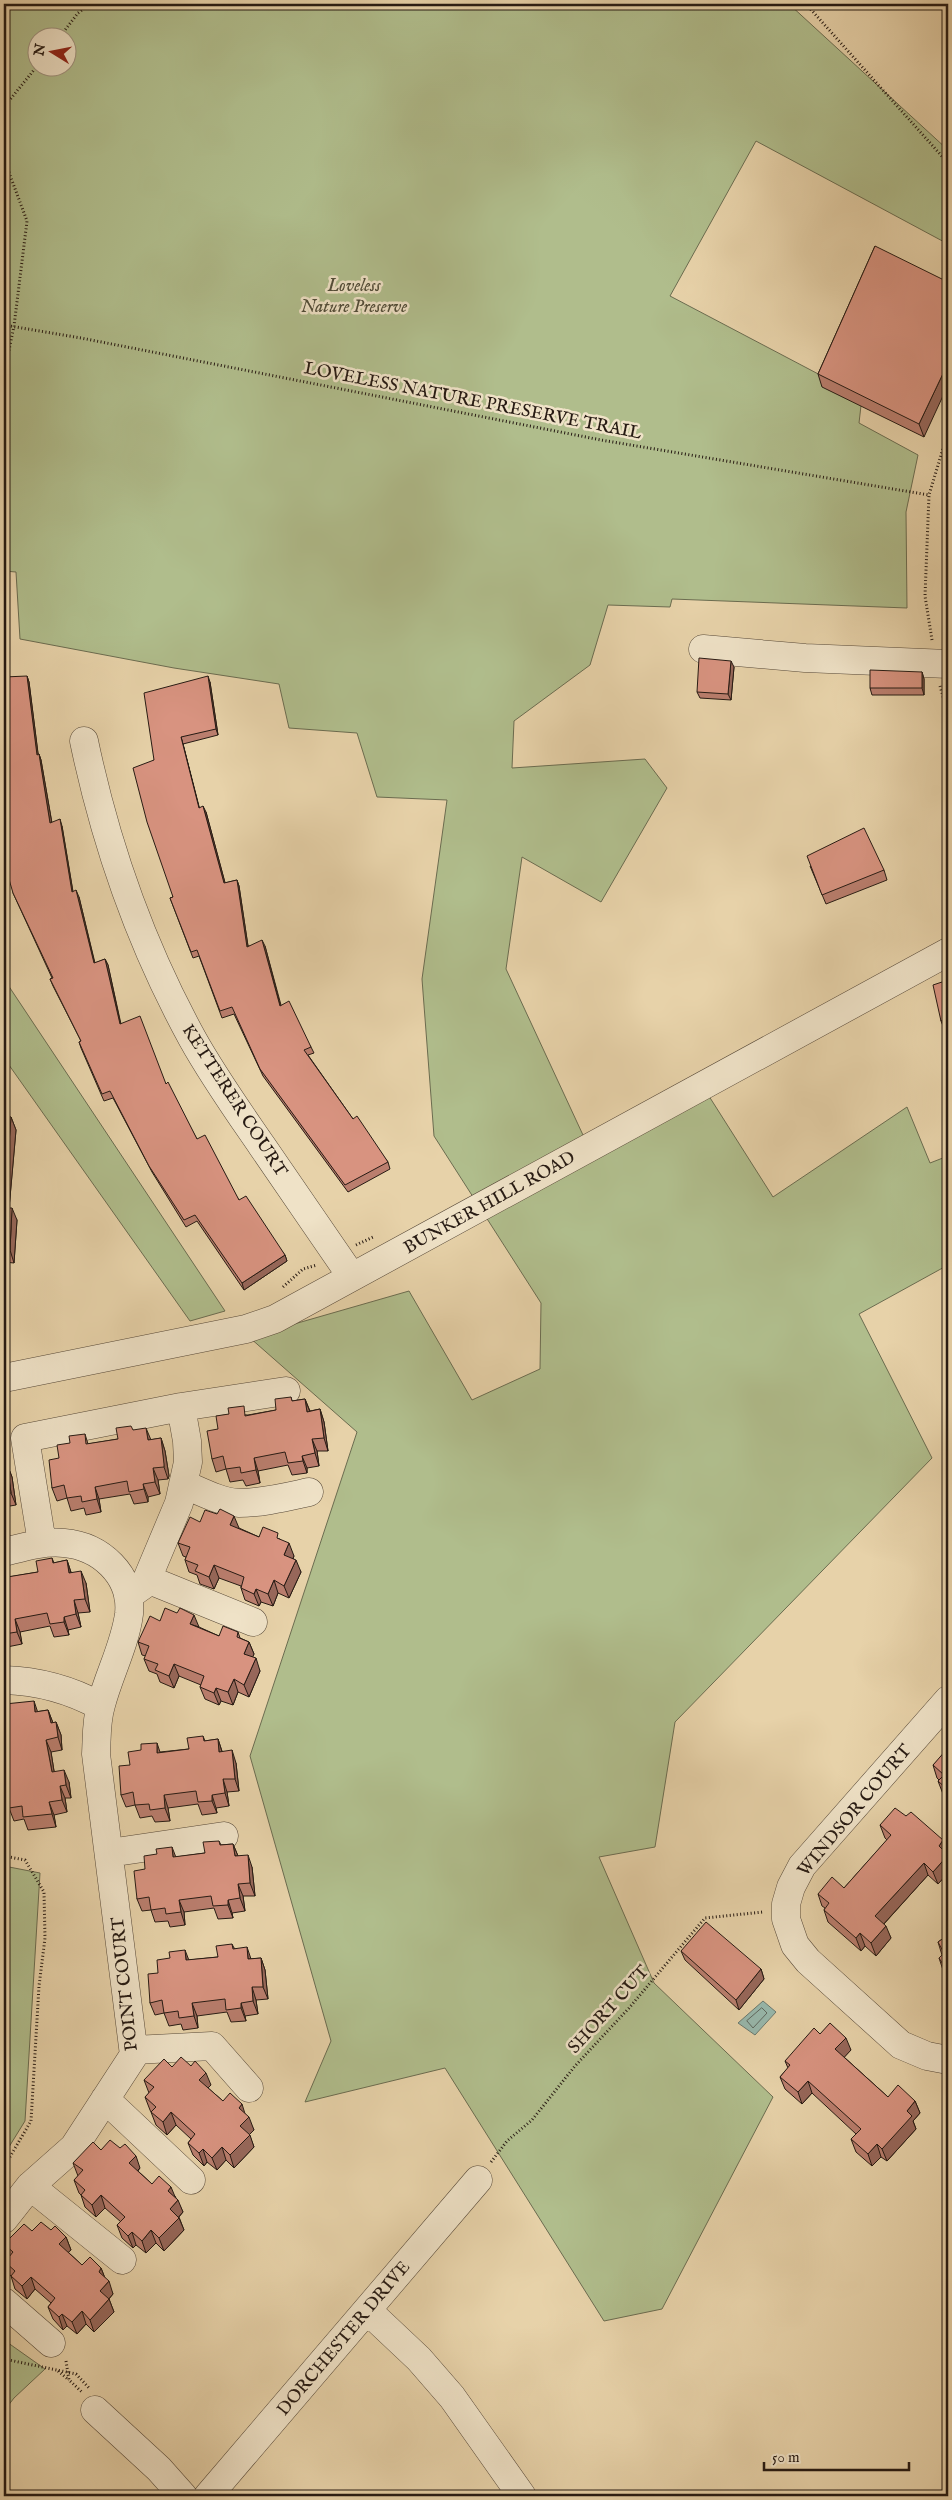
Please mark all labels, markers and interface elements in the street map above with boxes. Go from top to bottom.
north arrow [28,28,78,78]
text: N [30,42,50,58]
park label: Loveless Nature Preserve [301,275,407,319]
street label: LOVELESS NATURE PRESERVE TRAIL [302,357,644,446]
street label: KETTERER COURT [176,1020,292,1181]
street label: BUNKER HILL ROAD [400,1147,580,1260]
street label: WINDSOR COURT [793,1740,917,1882]
street label: POINT COURT [107,1916,144,2052]
street label: SHORT CUT [563,1961,655,2059]
street label: DORCHESTER DRIVE [273,2257,416,2421]
scale bar [764,2440,910,2472]
text: 50 m [772,2448,800,2467]

